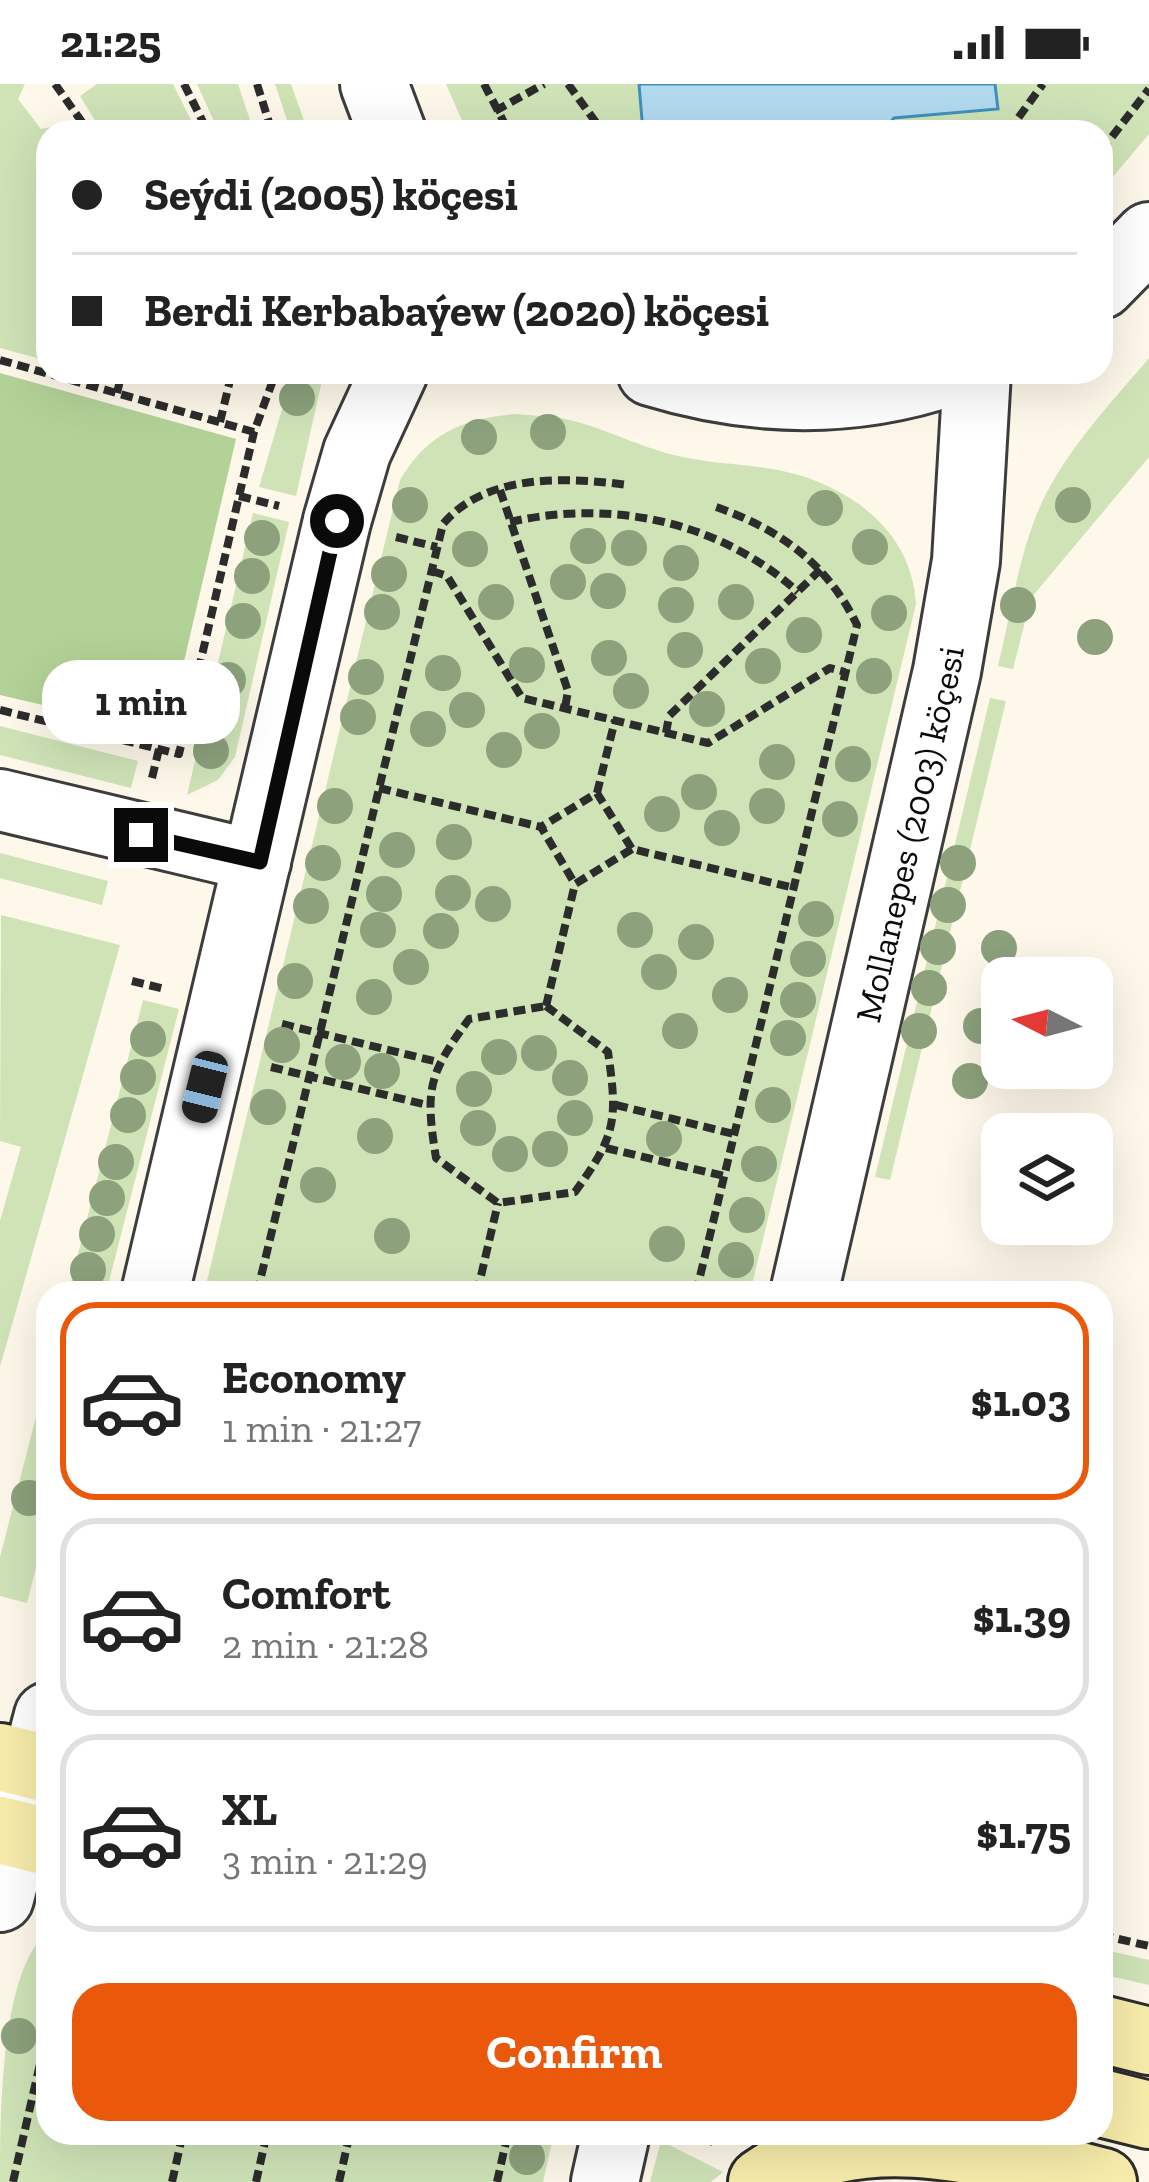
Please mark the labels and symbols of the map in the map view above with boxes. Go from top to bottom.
route start [310,494,364,548]
street label: Mollanepes (2003) köçesi [846,643,973,1026]
callout: 1 min [42,661,240,745]
route end [114,808,168,862]
north arrow [981,957,1113,1089]
car [179,1048,231,1126]

